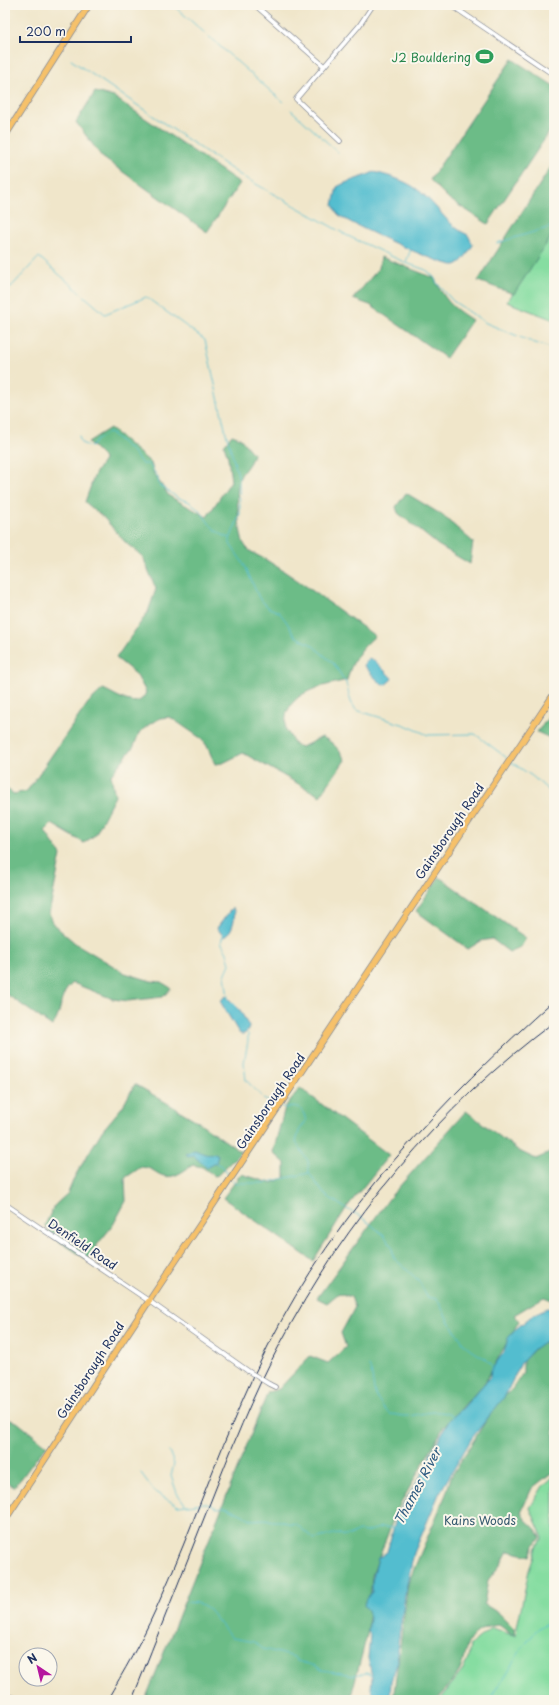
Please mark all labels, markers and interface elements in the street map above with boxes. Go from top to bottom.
scale bar [20,18,131,44]
text: 200 m [26,22,66,40]
sports icon: J2 Bouldering [474,47,494,67]
place label: J2 Bouldering [391,48,471,66]
street label: Gainsborough Road [410,779,488,883]
street label: Gainsborough Road [231,1049,309,1153]
street label: Denfield Road [45,1214,121,1274]
street label: Gainsborough Road [52,1318,128,1422]
water label: Thames River [389,1443,446,1528]
park label: Kains Woods [444,1511,517,1529]
north arrow [18,1647,58,1687]
text: N [24,1649,41,1668]

